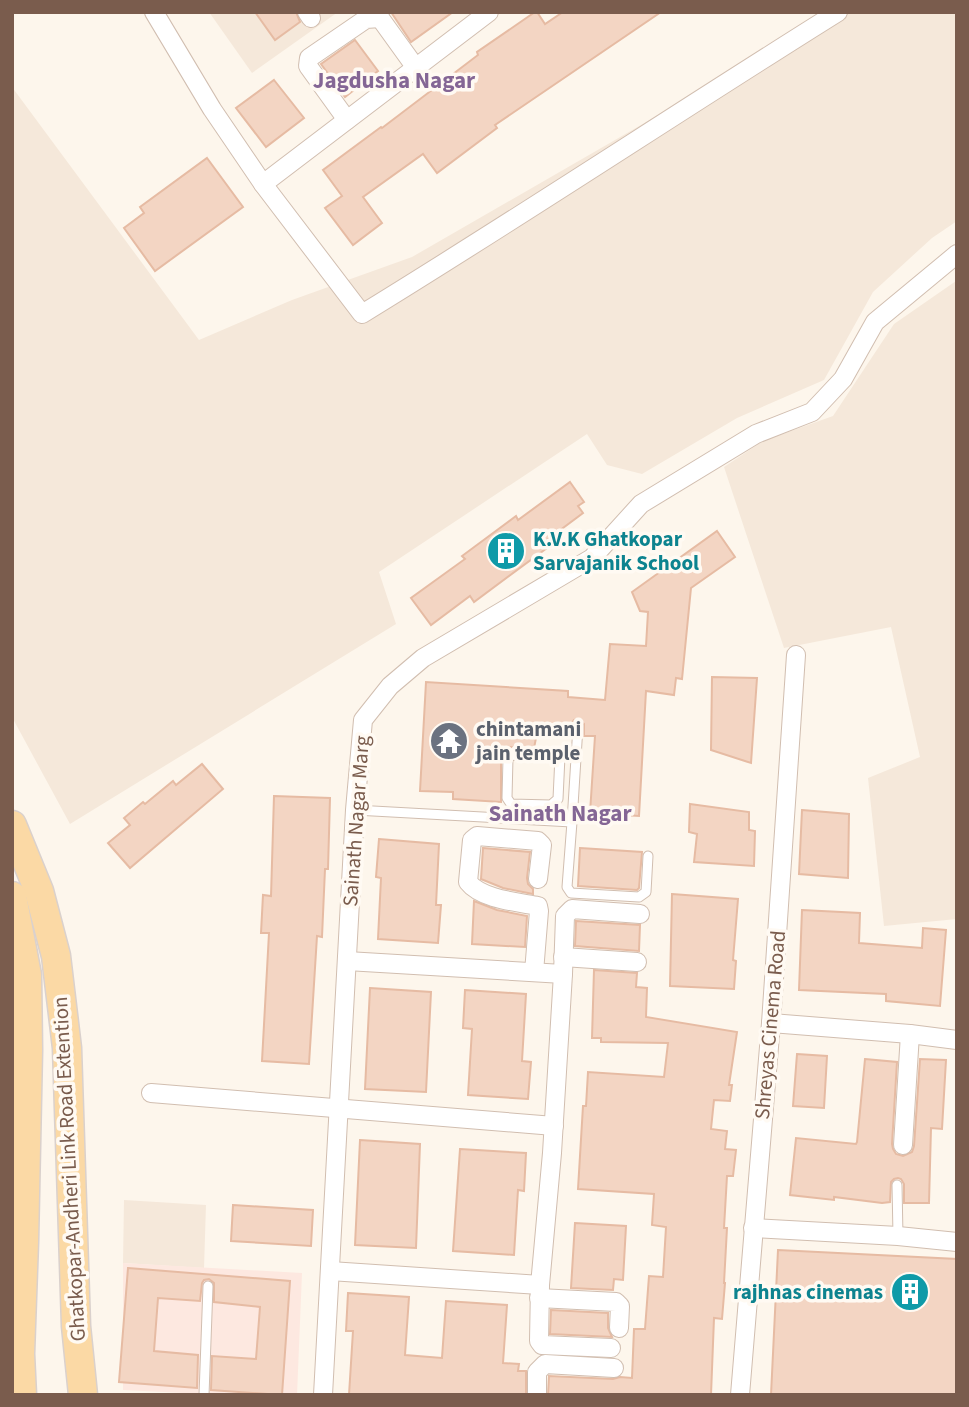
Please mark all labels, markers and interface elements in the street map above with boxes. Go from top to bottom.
district label: Jagdusha Nagar [313,64,476,97]
place label: K.V.K Ghatkopar Sarvajanik School [533,524,699,578]
building icon: K.V.K Ghatkopar Sarvajanik School [485,530,527,572]
place label: chintamani jain temple [474,714,581,768]
temple icon: chintamani jain temple [428,720,470,762]
street label: Sainath Nagar Marg [335,734,377,908]
district label: Sainath Nagar [488,797,632,830]
street label: Shreyas Cinema Road [747,929,793,1121]
street label: Ghatkopar-Andheri Link Road Extention [45,996,93,1342]
building icon: rajhnas cinemas [889,1271,931,1313]
place label: rajhnas cinemas [733,1277,883,1307]

